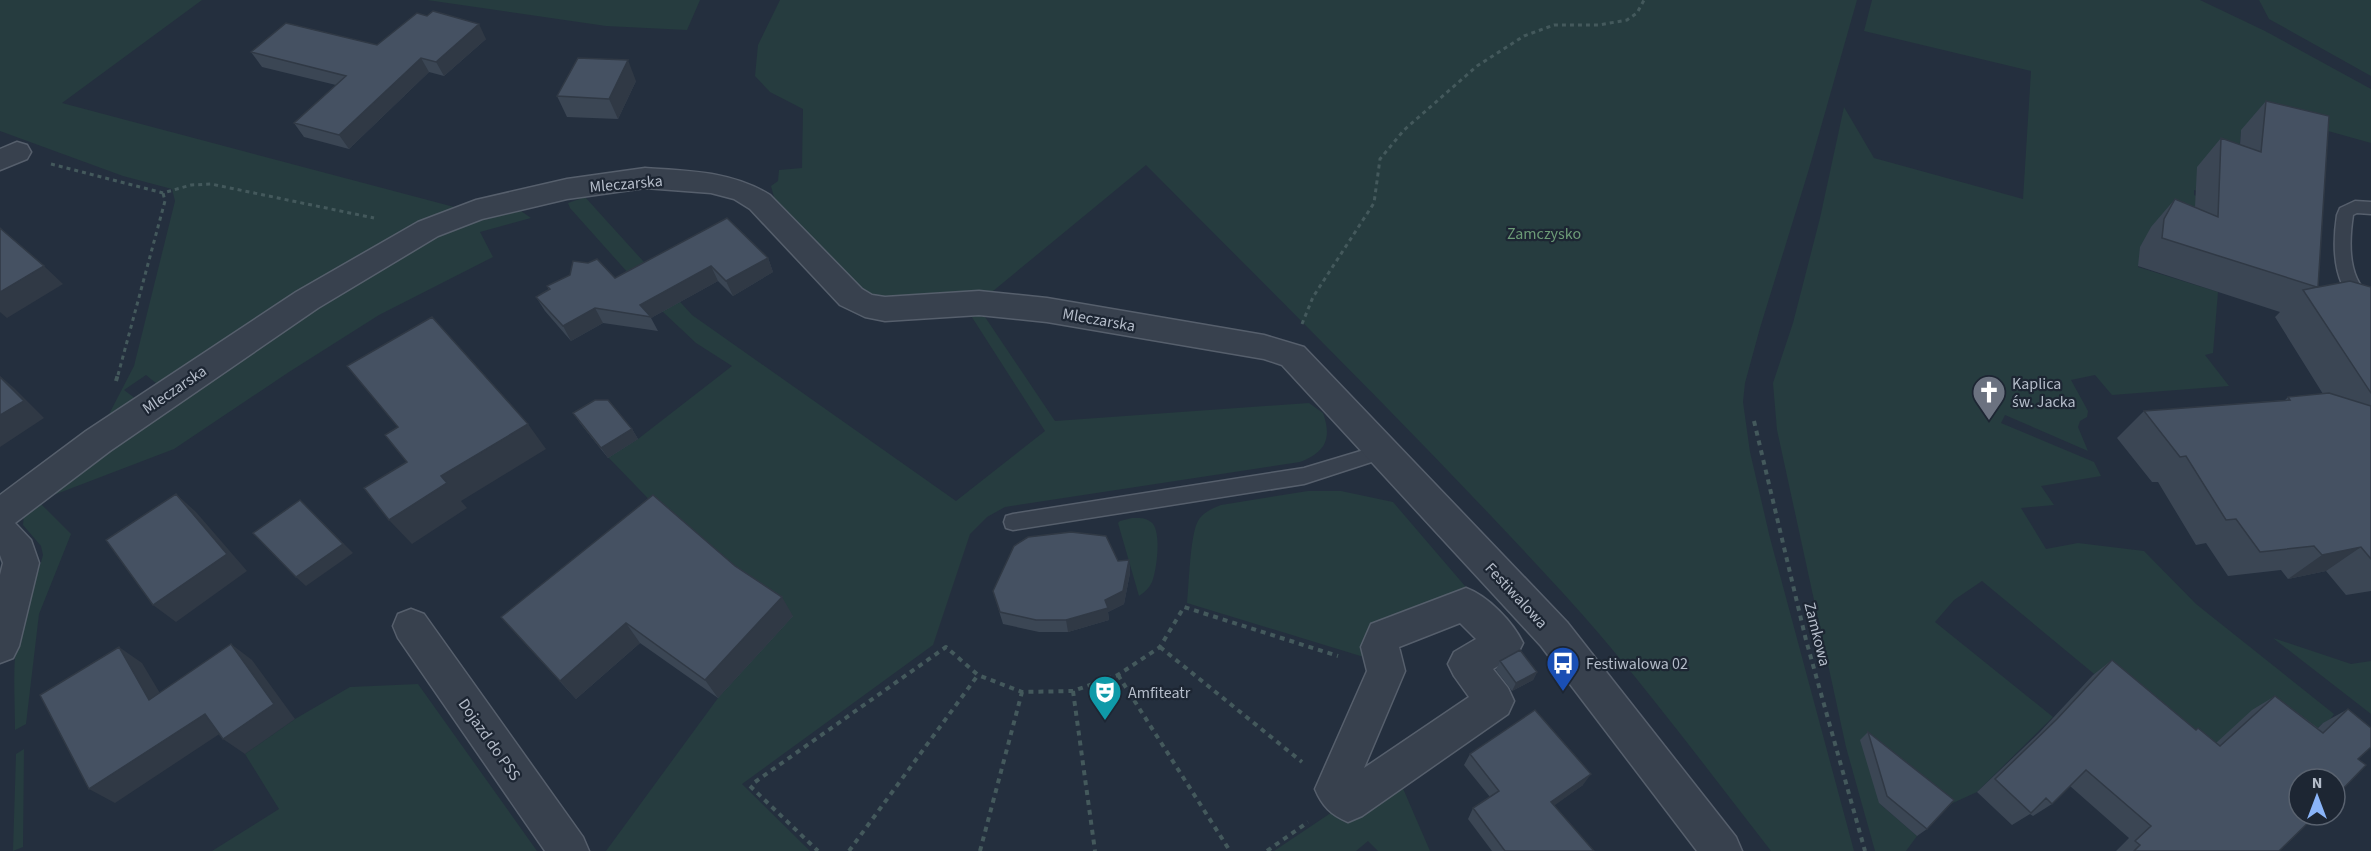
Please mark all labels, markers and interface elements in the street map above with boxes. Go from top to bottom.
street label: Mleczarska [589,170,664,198]
park label: Zamczysko [1507,223,1581,245]
street label: Mleczarska [1061,303,1137,337]
street label: Mleczarska [138,360,211,419]
place label: Kaplica św. Jacka [2012,373,2076,413]
church icon: Kaplica św. Jacka [1971,374,2007,421]
street label: Festiwalowa [1480,558,1553,633]
street label: Zamkowa [1798,600,1836,669]
bus stop icon: Festiwalowa 02 [1545,645,1581,692]
place label: Festiwalowa 02 [1586,653,1688,675]
theatre icon: Amfiteatr [1087,674,1123,721]
place label: Amfiteatr [1128,682,1191,704]
street label: Dojazd do PSS [453,694,526,785]
north arrow [2287,767,2347,827]
text: N [2312,772,2322,794]

